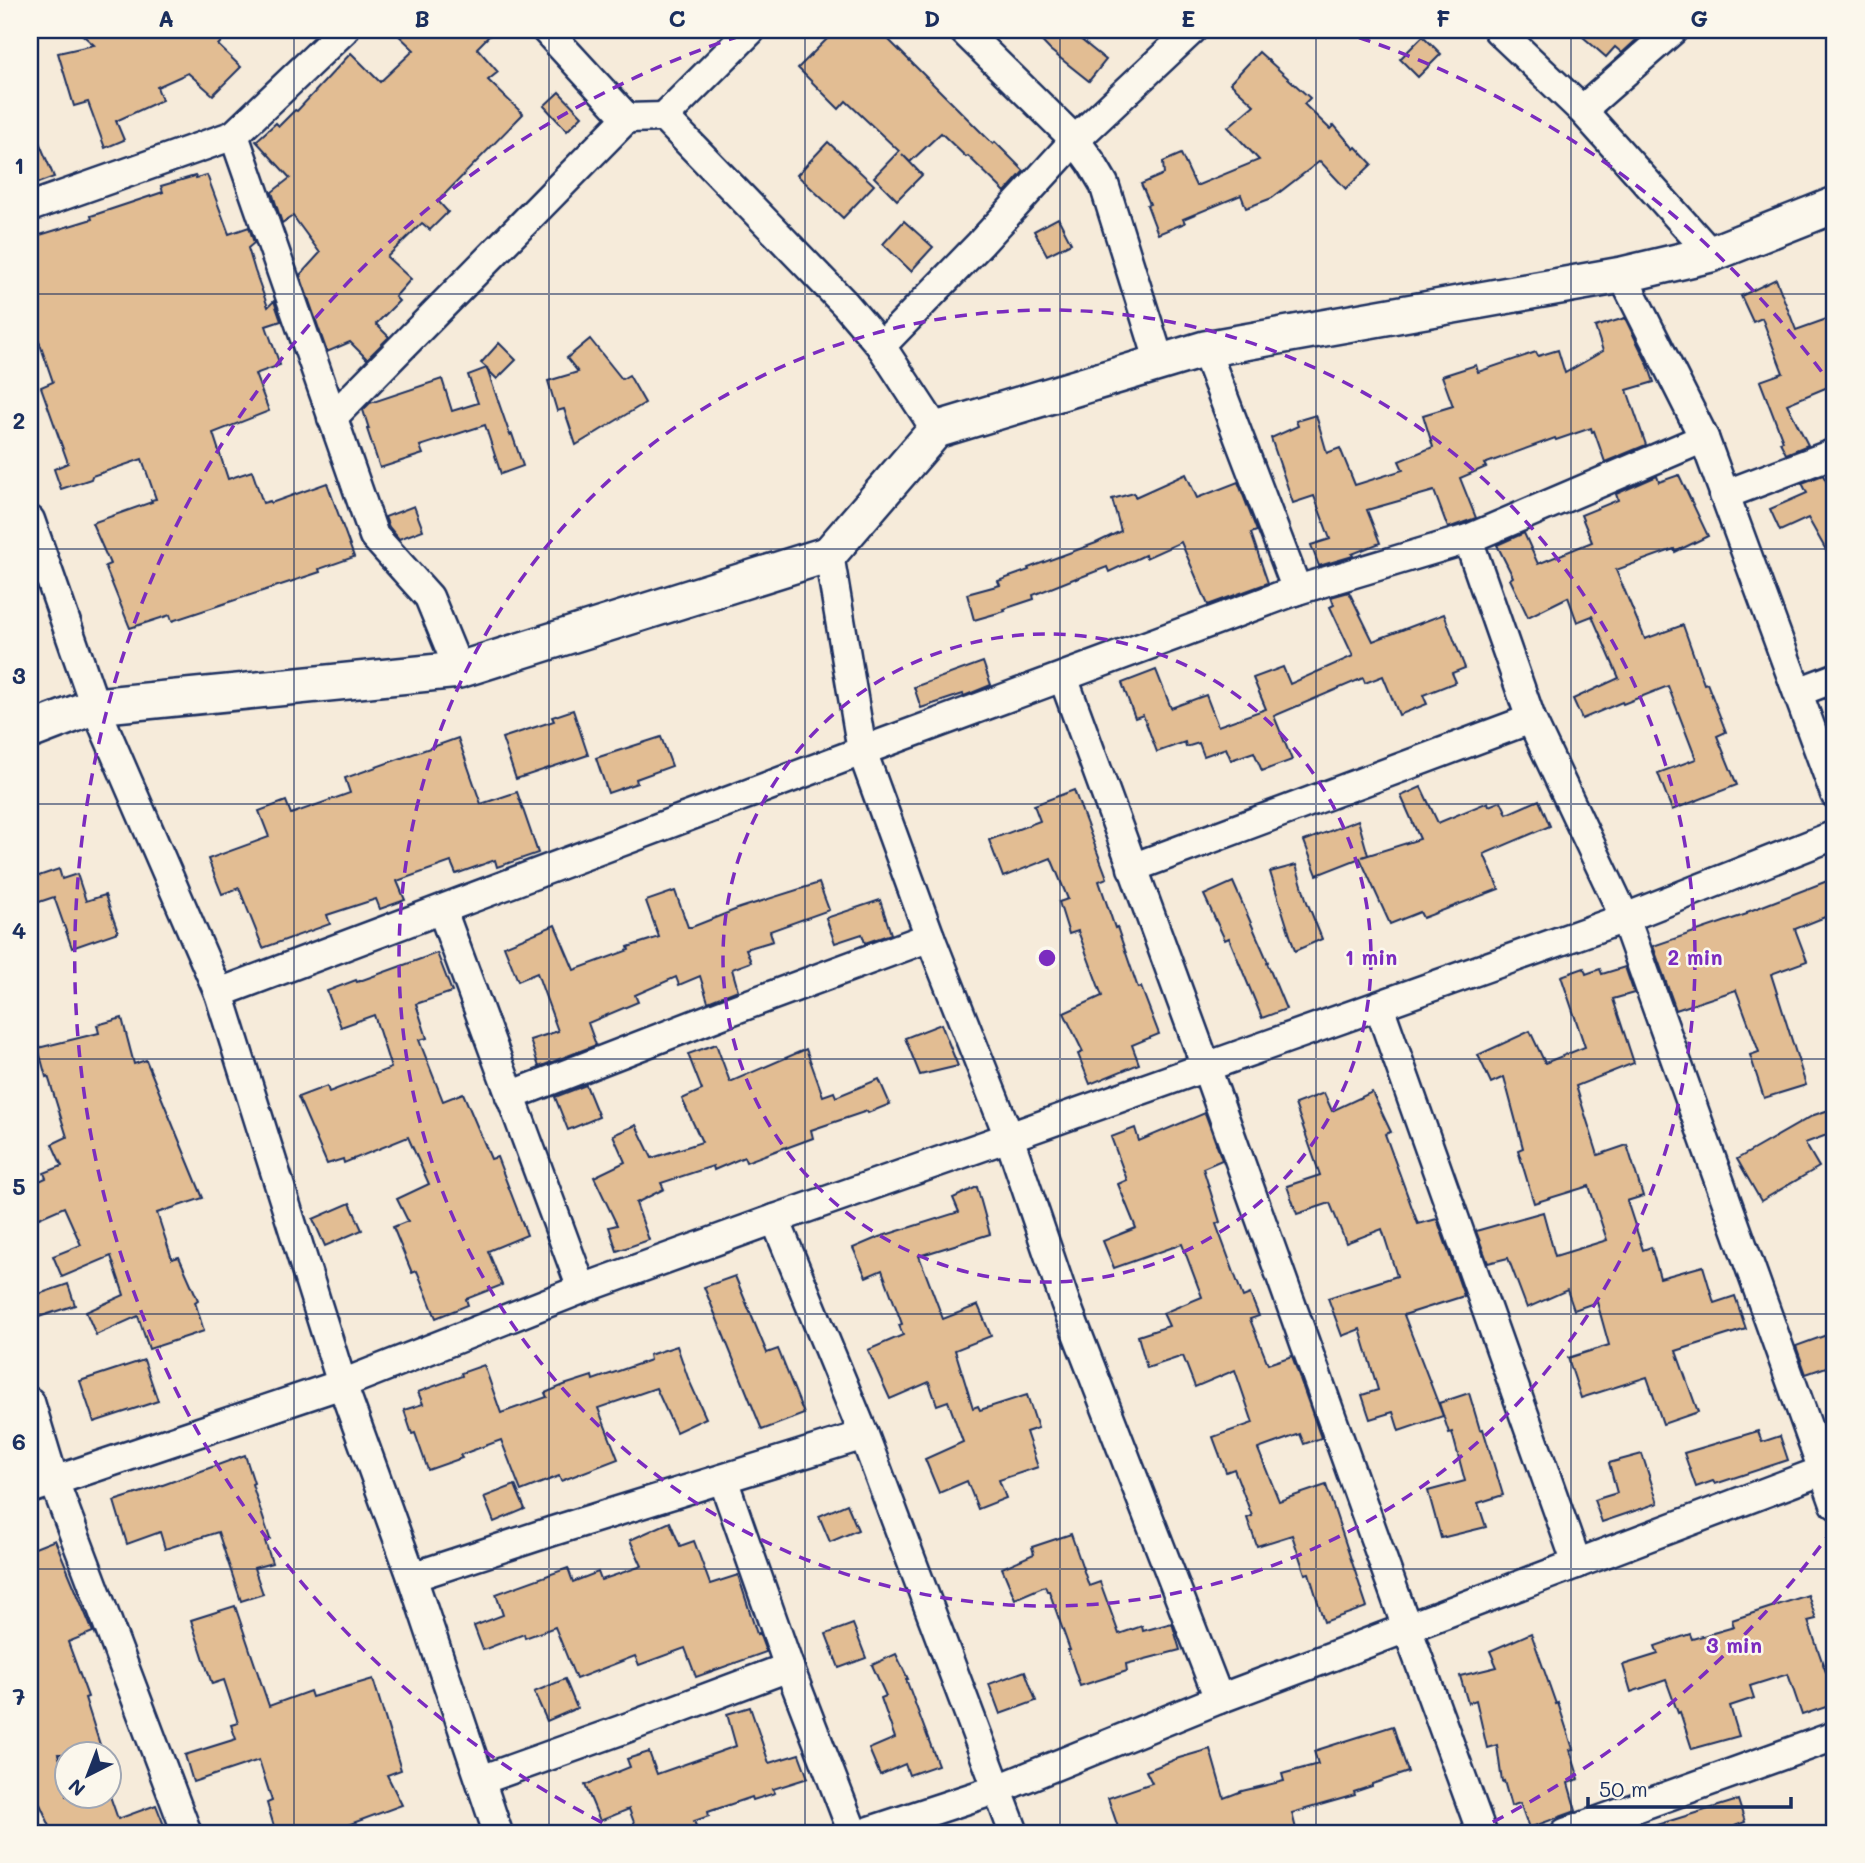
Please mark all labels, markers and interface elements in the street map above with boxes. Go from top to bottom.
text: A [158,3,174,33]
text: B [414,3,430,33]
text: C [668,3,686,33]
text: D [924,3,940,33]
text: E [1181,3,1195,33]
text: F [1436,3,1450,33]
text: G [1690,3,1708,33]
text: 1 [14,150,24,180]
text: 2 [13,405,25,435]
text: 3 [12,660,26,690]
text: 4 [12,915,26,945]
text: 1 min [1345,943,1397,970]
text: 2 min [1667,943,1723,970]
centre of rings [1035,946,1059,970]
text: 5 [12,1171,26,1201]
text: 6 [12,1426,26,1456]
text: 3 min [1706,1631,1762,1658]
text: 7 [13,1681,26,1711]
north arrow [52,1741,122,1811]
scale bar [1588,1765,1792,1809]
text: N [63,1774,90,1802]
text: 50 m [1599,1775,1648,1802]

